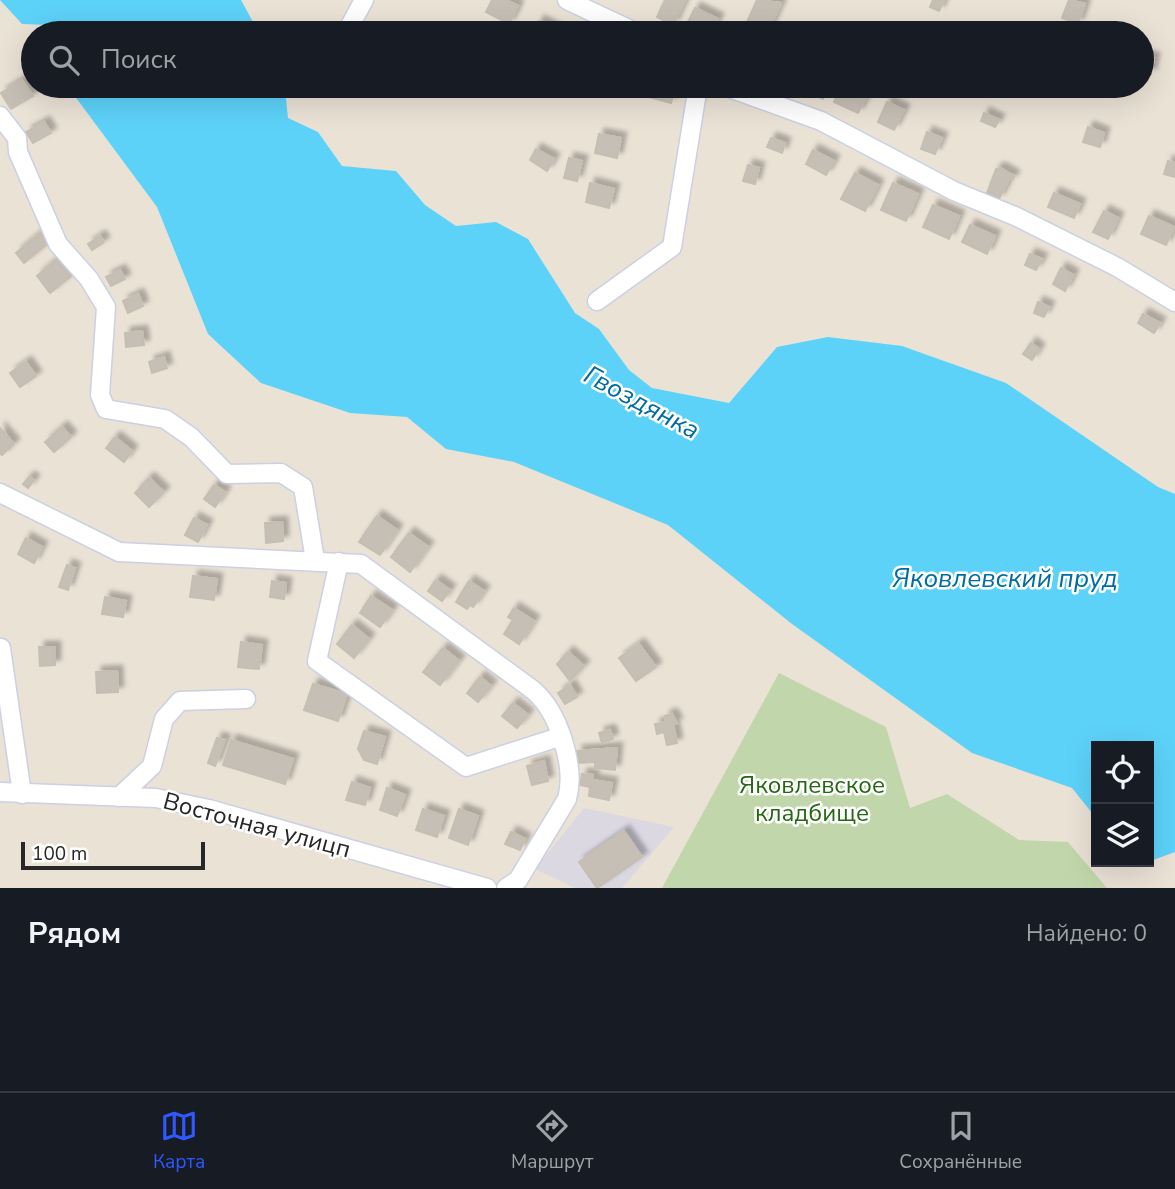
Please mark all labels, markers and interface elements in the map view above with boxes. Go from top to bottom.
search box [21,21,1154,98]
icon: search [45,41,83,79]
text: Поиск [101,42,177,77]
water label: Гвоздянка [578,357,706,448]
water label: Яковлевский пруд [892,561,1118,596]
map controls [1091,741,1154,867]
button: locate [1091,741,1154,804]
park label: Яковлевское кладбище [739,769,885,829]
street label: Восточная улицп [160,785,354,865]
button: layers [1091,804,1154,867]
scale bar [21,839,205,871]
text: 100 m [32,841,87,867]
text: Рядом [28,913,121,954]
text: Найдено: 0 [1026,918,1147,949]
tab: Карта [153,1107,205,1175]
tab: Маршрут [511,1107,594,1175]
tab: Сохранённые [899,1107,1022,1175]

